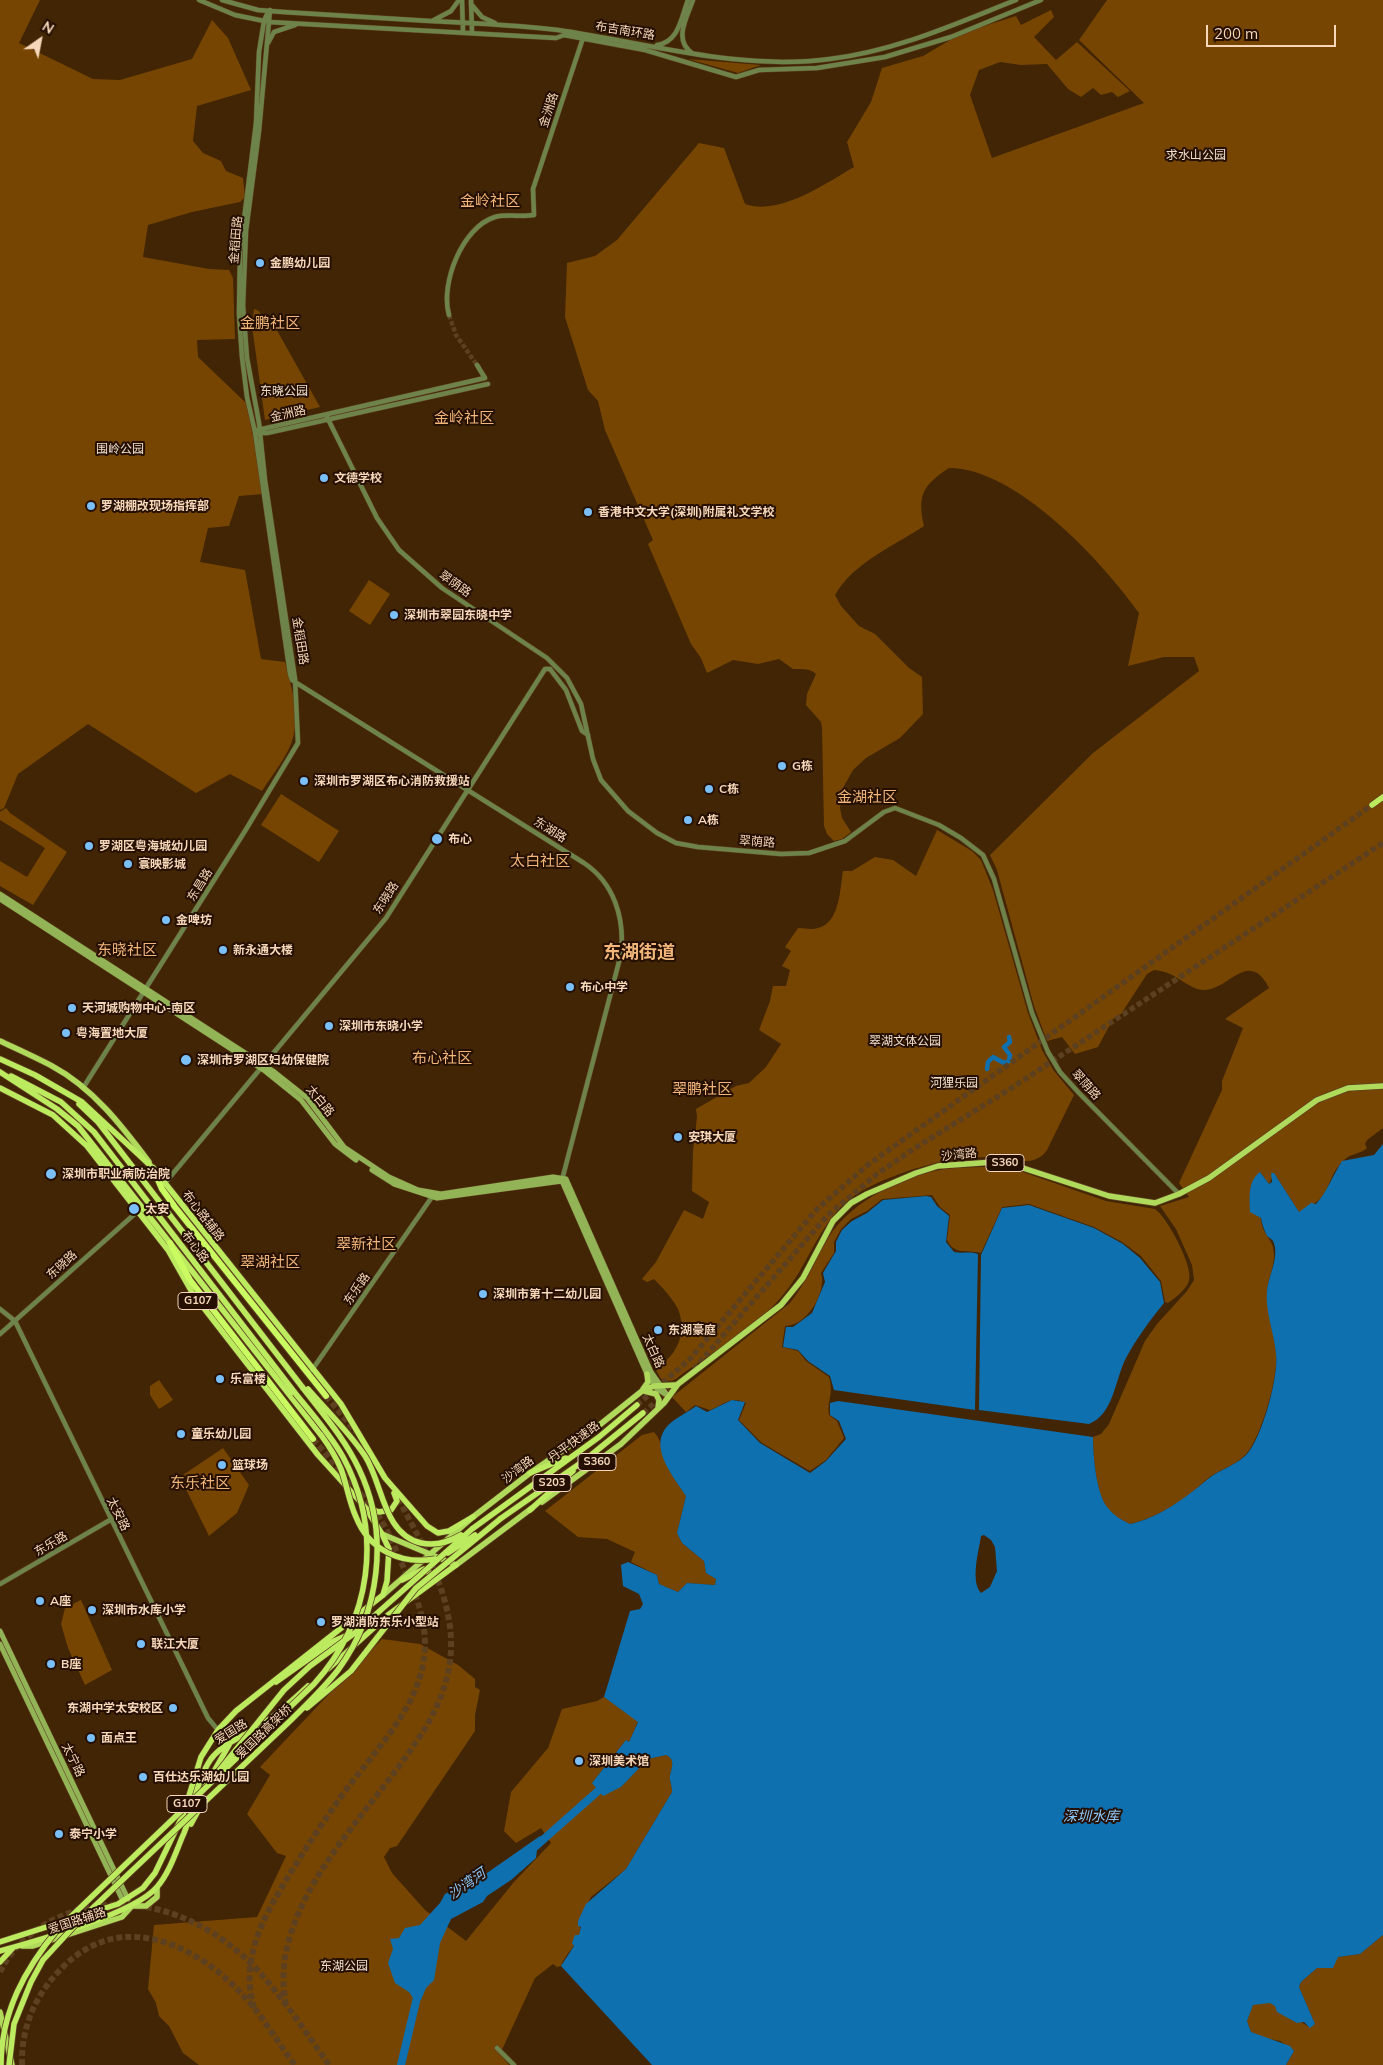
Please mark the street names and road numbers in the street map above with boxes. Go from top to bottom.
street label: 布吉南环路 [594,19,656,43]
street label: 金洲路 [537,91,561,129]
street label: 金稻田路 [227,215,245,265]
street label: 金洲路 [269,403,307,425]
street label: 翠荫路 [436,568,474,600]
street label: 金稻田路 [289,616,311,666]
street label: 东湖路 [531,814,569,846]
street label: 翠荫路 [739,834,775,850]
street label: 东昌路 [184,866,216,904]
street label: 东晓路 [370,879,402,917]
street label: 翠荫路 [1069,1067,1103,1103]
street label: 太白路 [303,1082,337,1120]
street label: 沙湾路 [940,1146,978,1164]
road number: S360 [986,1154,1024,1172]
street label: 布心路辅路 [179,1188,227,1244]
street label: 布心路 [178,1228,212,1266]
street label: 东晓路 [44,1248,80,1282]
street label: 东乐路 [341,1270,373,1308]
road number: G107 [178,1292,218,1310]
street label: 太白路 [639,1332,667,1370]
street label: 丹平快速路 [545,1419,603,1465]
street label: 沙湾路 [499,1453,537,1487]
road number: S360 [578,1454,616,1470]
road number: S203 [533,1475,571,1492]
street label: 太安路 [104,1495,132,1533]
street label: 东乐路 [32,1529,70,1559]
street label: 爱国路高架桥 [233,1702,295,1762]
street label: 爱国路 [212,1716,250,1748]
street label: 太宁路 [59,1741,87,1779]
road number: G107 [167,1796,207,1812]
street label: 爱国路辅路 [46,1905,108,1937]

